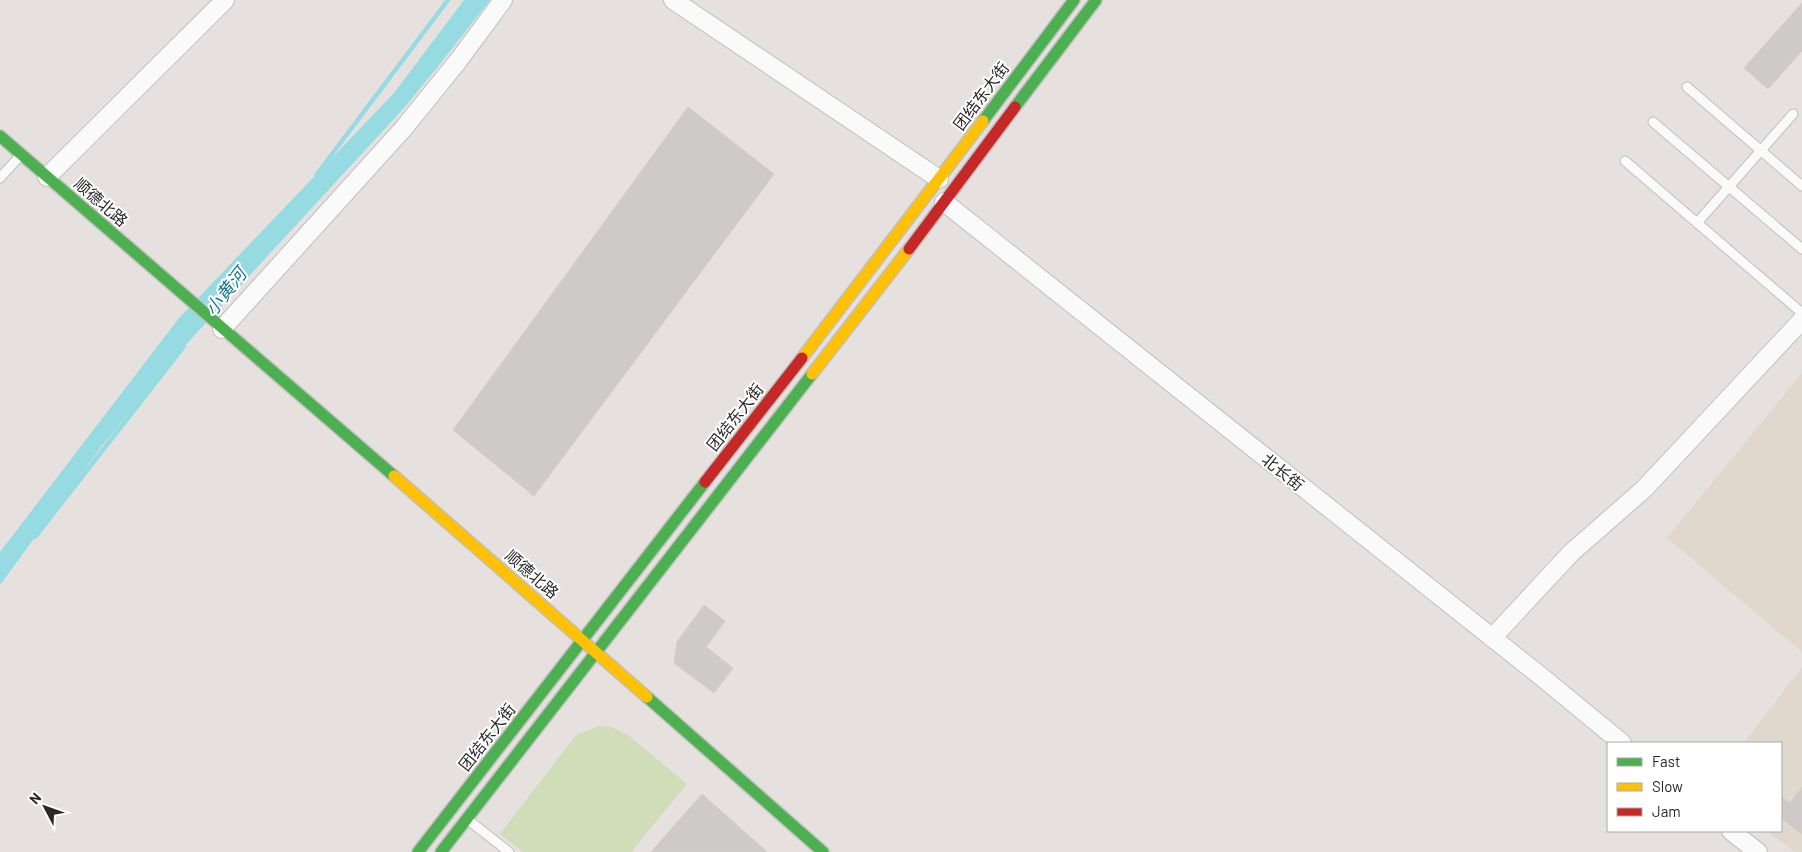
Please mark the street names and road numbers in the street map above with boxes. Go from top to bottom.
street label: 团结东大街 [949,58,1012,133]
street label: 顺德北路 [71,173,132,230]
street label: 团结东大街 [702,379,767,454]
street label: 北长街 [1259,449,1308,494]
street label: 顺德北路 [502,545,563,602]
street label: 团结东大街 [454,699,519,774]

